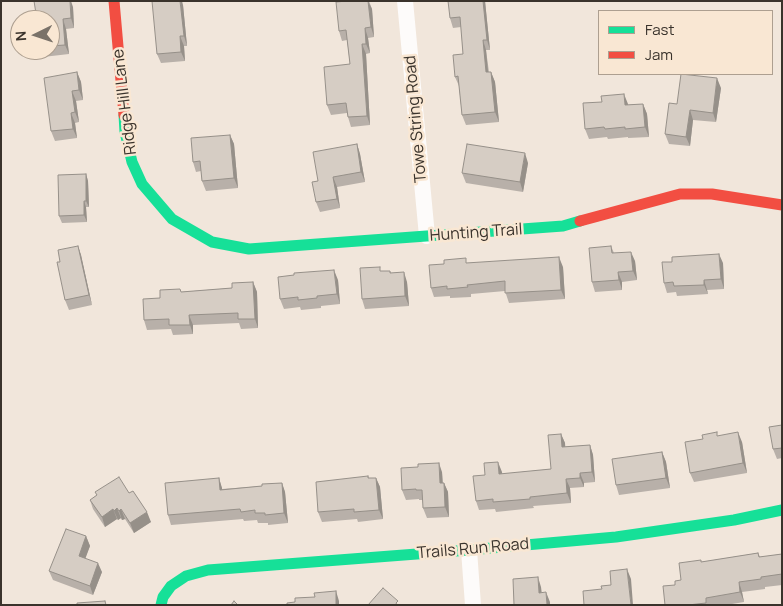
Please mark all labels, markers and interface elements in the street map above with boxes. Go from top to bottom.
north arrow [10,10,60,60]
legend [598,10,773,75]
text: Fast [645,19,674,40]
text: N [11,30,30,42]
text: Jam [645,44,673,65]
street label: Ridge Hill Lane [109,48,141,156]
street label: Towe String Road [401,55,431,183]
street label: Hunting Trail [429,220,523,246]
street label: Trails Run Road [416,535,530,563]

